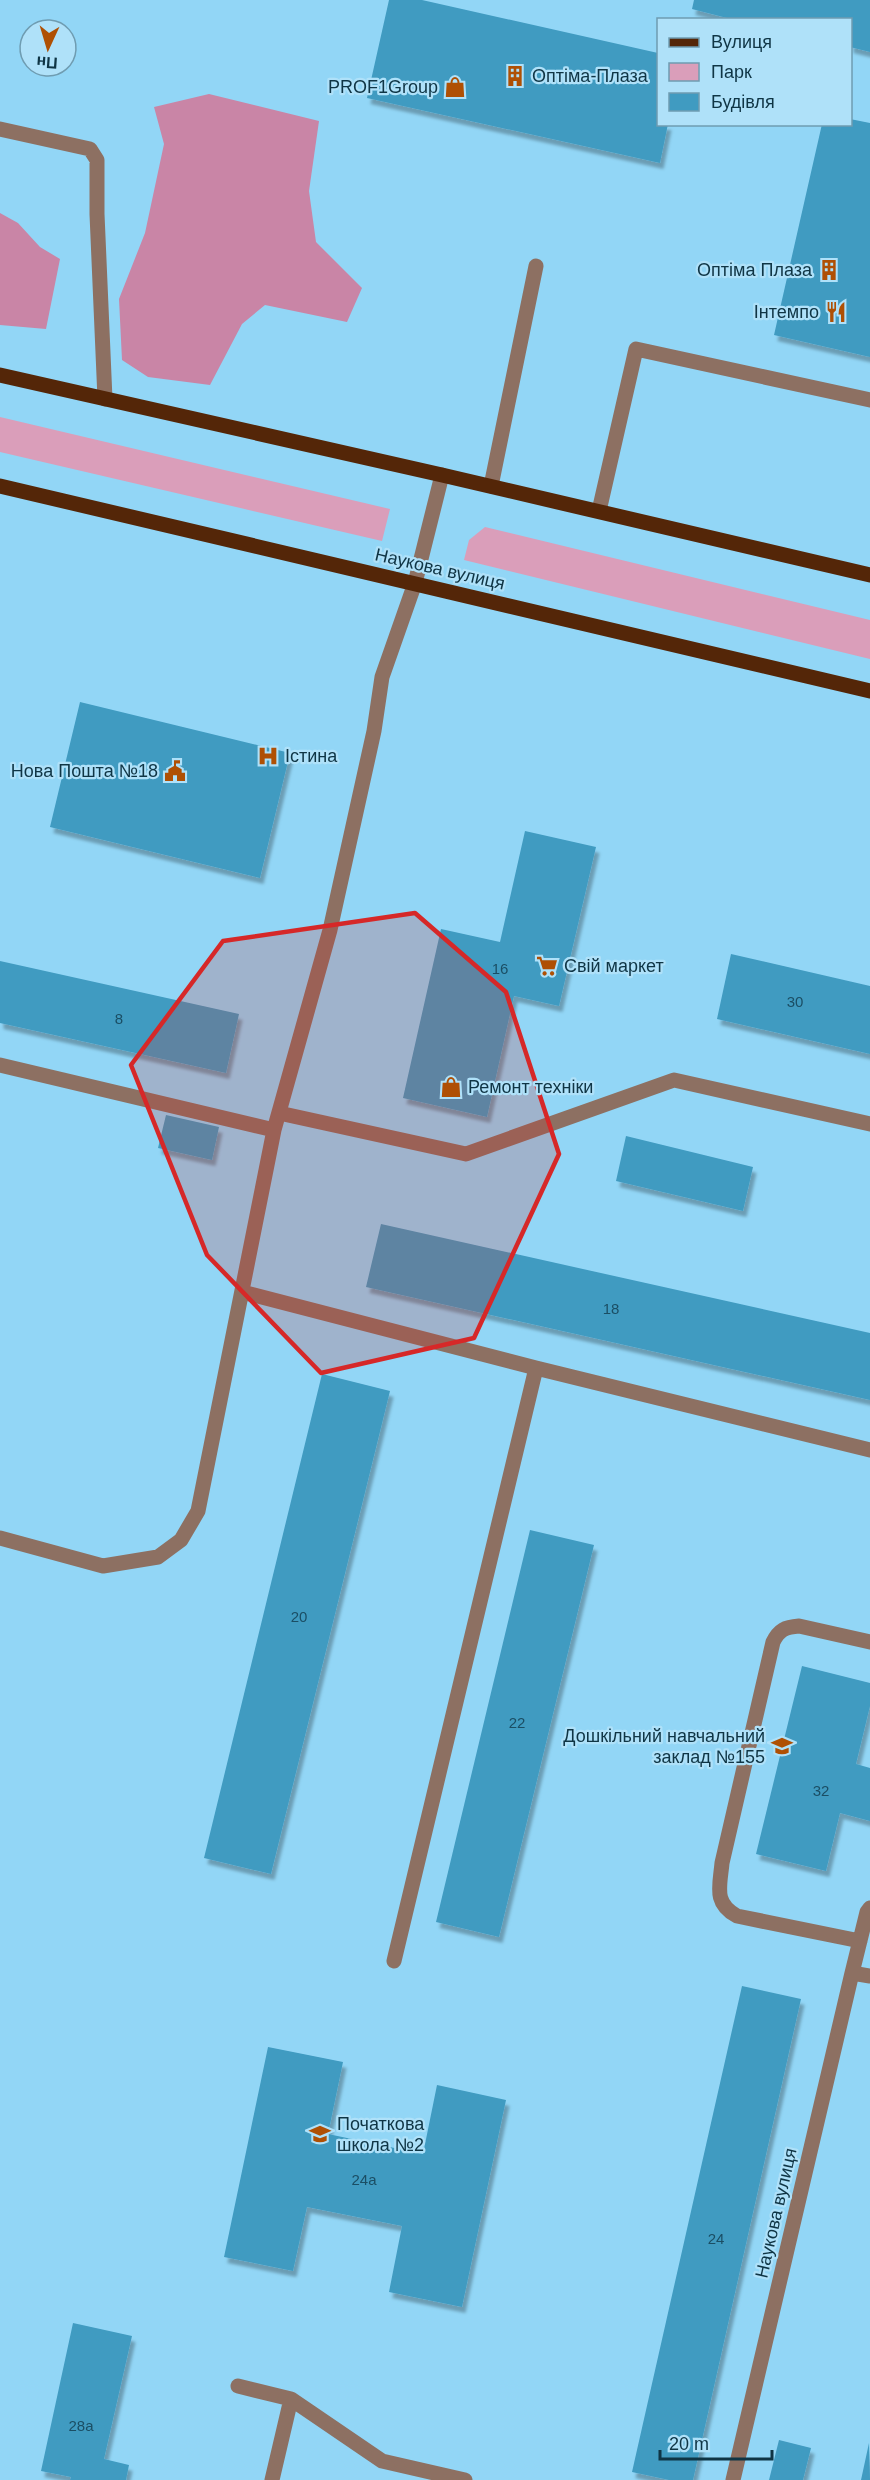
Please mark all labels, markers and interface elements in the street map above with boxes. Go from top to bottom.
north arrow [18,18,78,78]
legend [657,18,852,126]
text: Вулиця [711,32,772,52]
text: Пн [36,53,58,72]
text: Парк [711,62,752,82]
building icon: Оптіма-Плаза [503,64,527,88]
place label: Оптіма-Плаза [532,66,649,86]
shop icon: PROF1Group [443,75,467,99]
place label: PROF1Group [328,77,438,97]
text: Будівля [711,92,775,112]
building icon: Оптіма Плаза [817,258,841,282]
place label: Оптіма Плаза [697,260,813,280]
restaurant icon: Інтемпо [824,300,848,324]
place label: Інтемпо [754,302,819,322]
street label: Наукова вулиця [373,544,507,594]
hospital icon: Істина [256,744,280,768]
place label: Істина [285,746,338,766]
public building icon: Нова Пошта №18 [163,759,187,783]
place label: Нова Пошта №18 [11,761,158,781]
supermarket icon: Свiй маркет [535,954,559,978]
place label: Свiй маркет [564,956,664,976]
house number: 16 [492,960,508,977]
house number: 30 [787,993,803,1010]
house number: 8 [115,1010,123,1027]
shop icon: Ремонт техніки [439,1075,463,1099]
place label: Ремонт техніки [468,1077,593,1097]
house number: 18 [603,1300,619,1317]
house number: 20 [291,1608,307,1625]
house number: 22 [509,1714,525,1731]
place label: Дошкільний навчальний заклад №155 [563,1726,765,1767]
school or university icon: Дошкільний навчальний заклад №155 [770,1734,794,1758]
house number: 32 [813,1782,829,1799]
place label: Початкова школа №2 [337,2114,425,2155]
school or university icon: Початкова школа №2 [308,2122,332,2146]
street label: Наукова вулиця [751,2146,801,2280]
house number: 24а [351,2171,377,2188]
house number: 24 [708,2230,724,2247]
house number: 28а [68,2417,94,2434]
scale bar [660,2423,772,2461]
text: 20 m [669,2434,709,2454]

